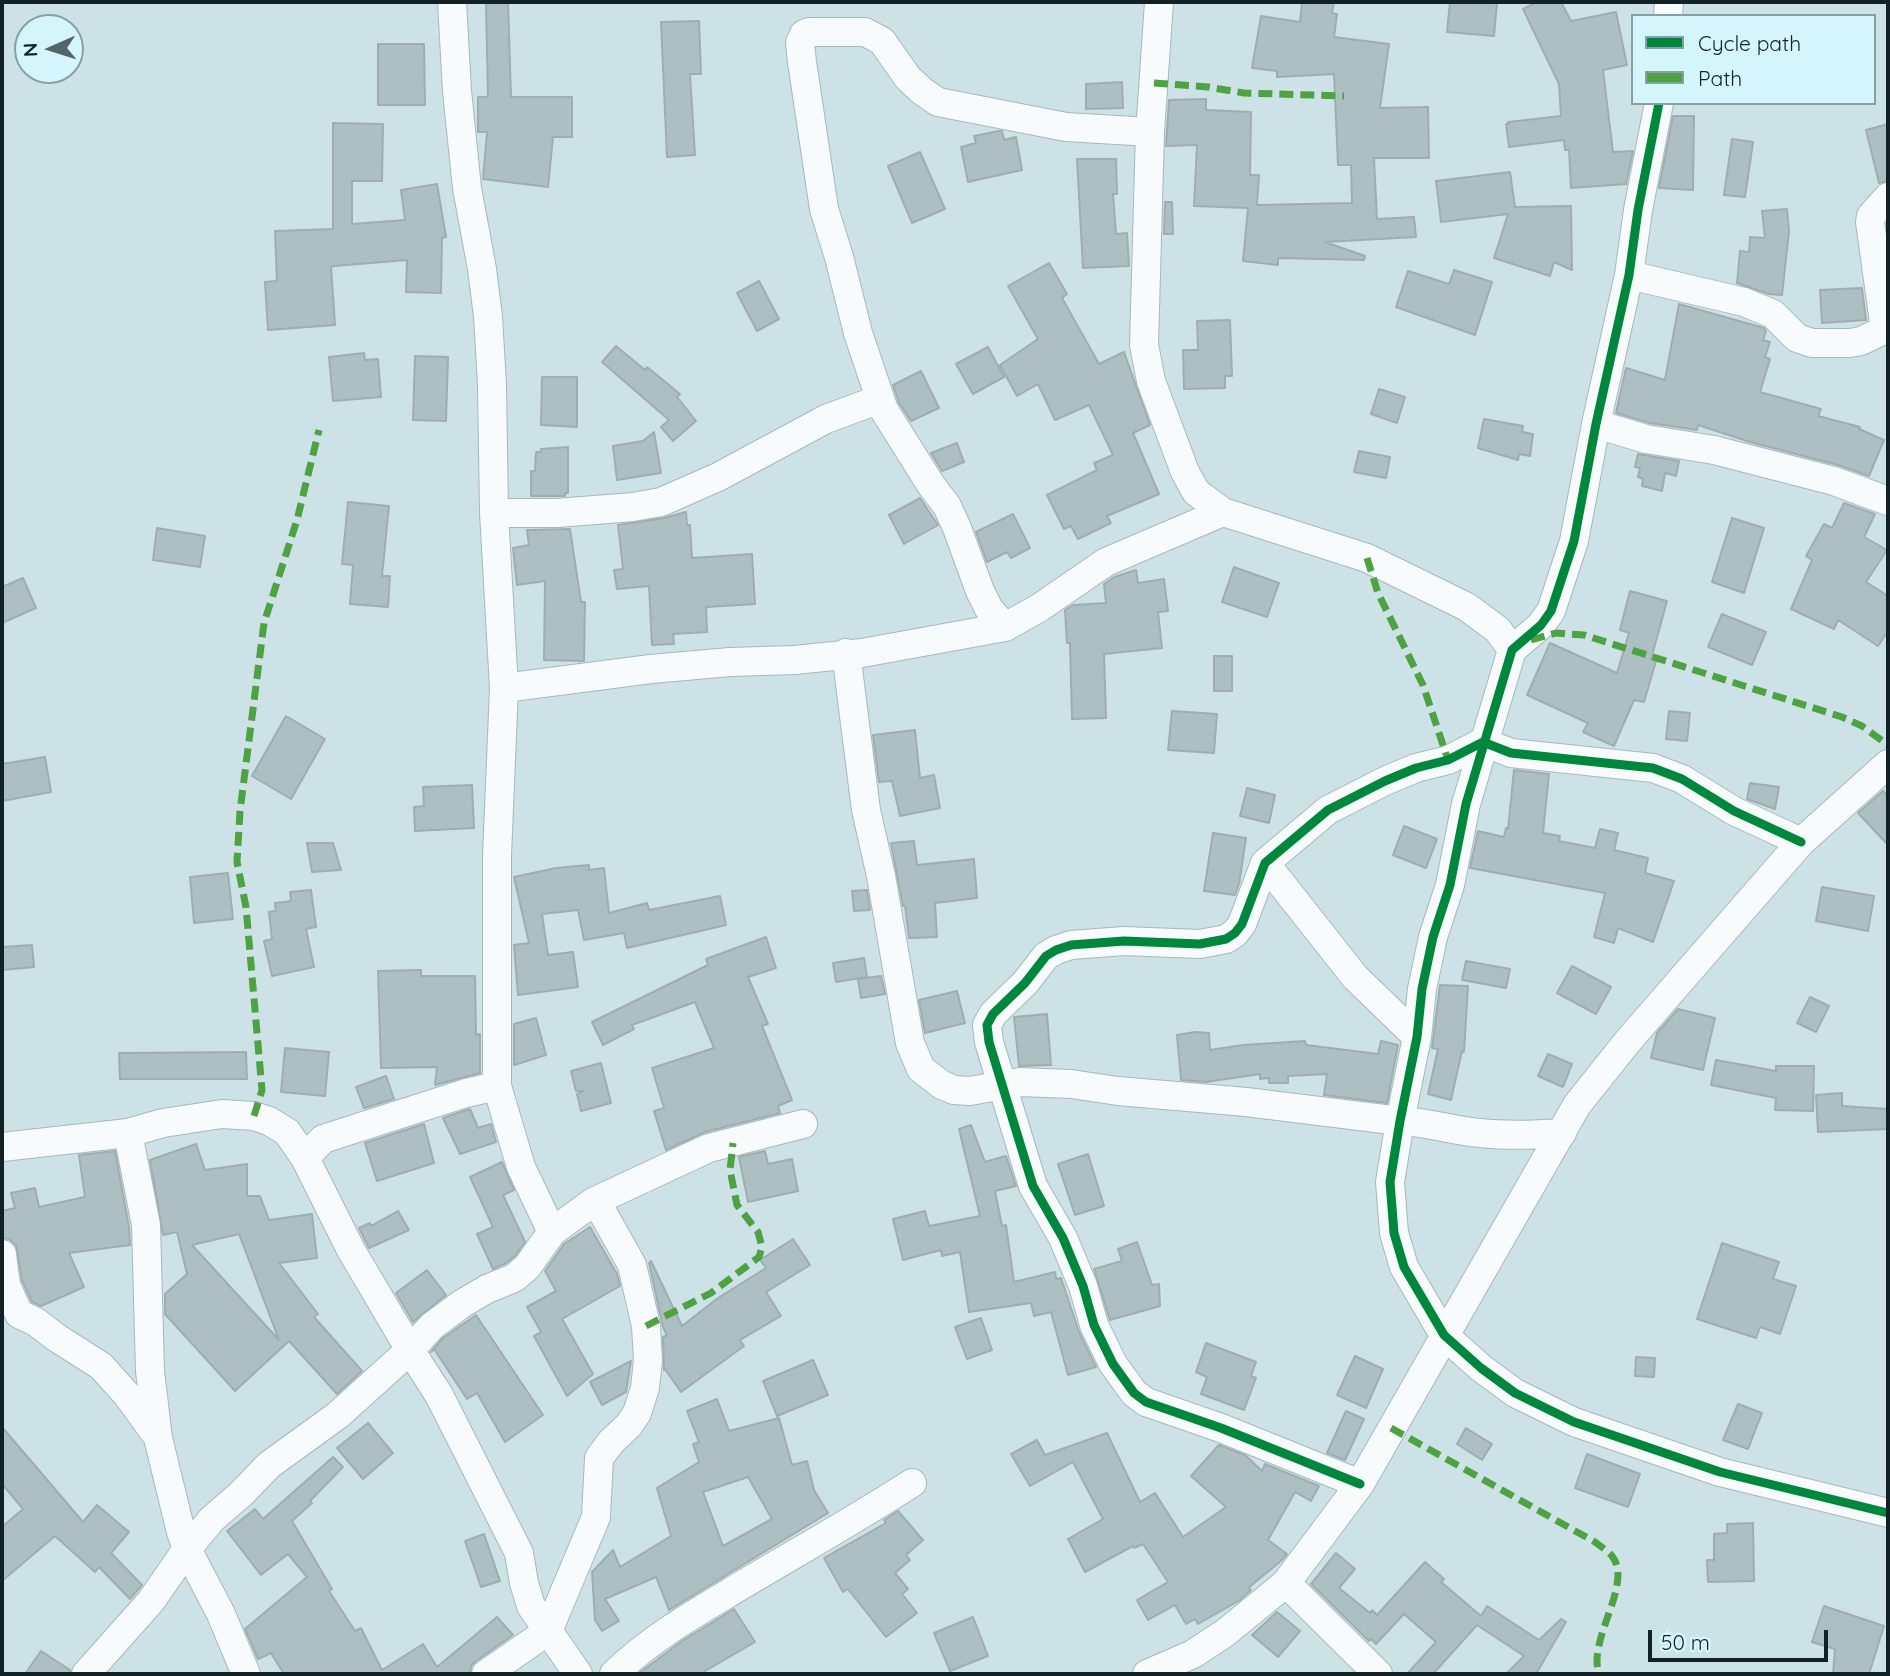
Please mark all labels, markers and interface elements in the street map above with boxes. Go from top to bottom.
north arrow [14,14,84,84]
legend [1631,14,1876,105]
text: Cycle path [1698,30,1801,56]
text: N [18,42,42,58]
text: Path [1698,65,1742,91]
scale bar [1652,1616,1832,1660]
text: 50 m [1661,1629,1710,1655]

